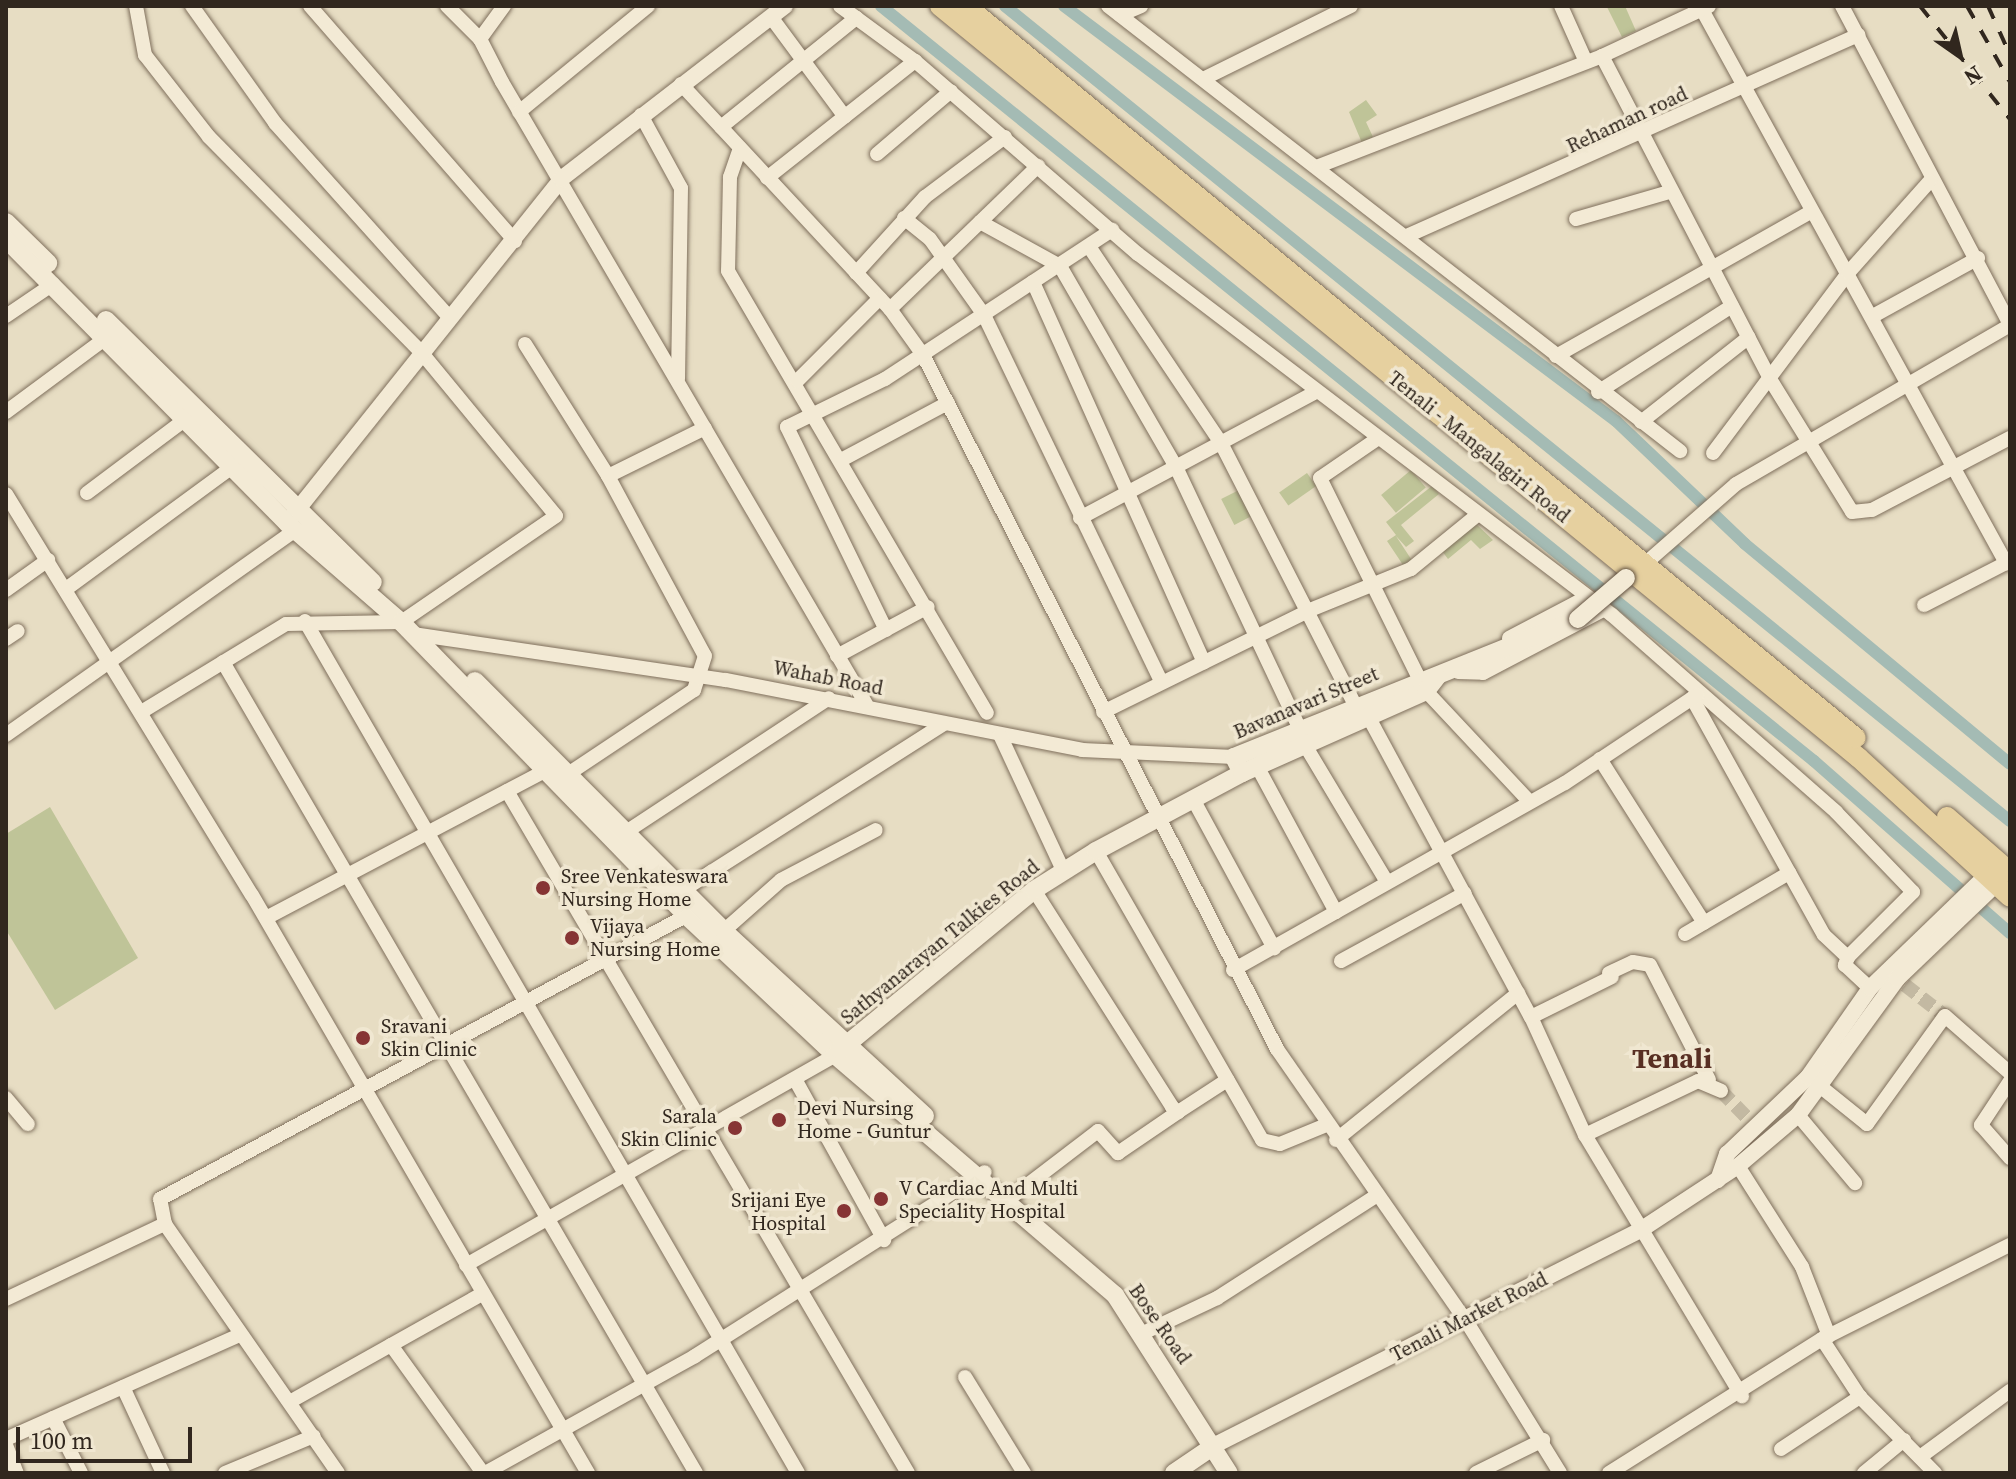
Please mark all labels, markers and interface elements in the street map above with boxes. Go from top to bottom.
north arrow [1920,16,2000,96]
text: N [1958,59,1988,93]
street label: Rehaman road [1563,82,1691,158]
street label: Tenali - Mangalagiri Road [1383,366,1575,528]
street label: Wahab Road [771,656,885,700]
street label: Bavanavari Street [1230,662,1382,744]
street label: Sathyanarayan Talkies Road [836,854,1044,1030]
place label: Sree Venkateswara Nursing Home [561,864,729,911]
marker: Sree Venkateswara Nursing Home [532,877,554,899]
place label: Vijaya Nursing Home [590,914,721,961]
marker: Vijaya Nursing Home [561,927,583,949]
place label: Sravani Skin Clinic [381,1014,477,1061]
marker: Sravani Skin Clinic [352,1027,374,1049]
district label: Tenali [1632,1041,1712,1075]
place label: Devi Nursing Home - Guntur [797,1096,931,1143]
place label: Sarala Skin Clinic [621,1104,717,1151]
marker: Devi Nursing Home - Guntur [768,1109,790,1131]
marker: Sarala Skin Clinic [724,1117,746,1139]
place label: V Cardiac And Multi Speciality Hospital [899,1176,1079,1223]
place label: Srijani Eye Hospital [731,1188,826,1235]
marker: V Cardiac And Multi Speciality Hospital [870,1188,892,1210]
marker: Srijani Eye Hospital [833,1200,855,1222]
street label: Tenali Market Road [1387,1267,1551,1367]
street label: Bose Road [1124,1279,1196,1369]
scale bar [20,1411,196,1461]
text: 100 m [30,1424,93,1457]

